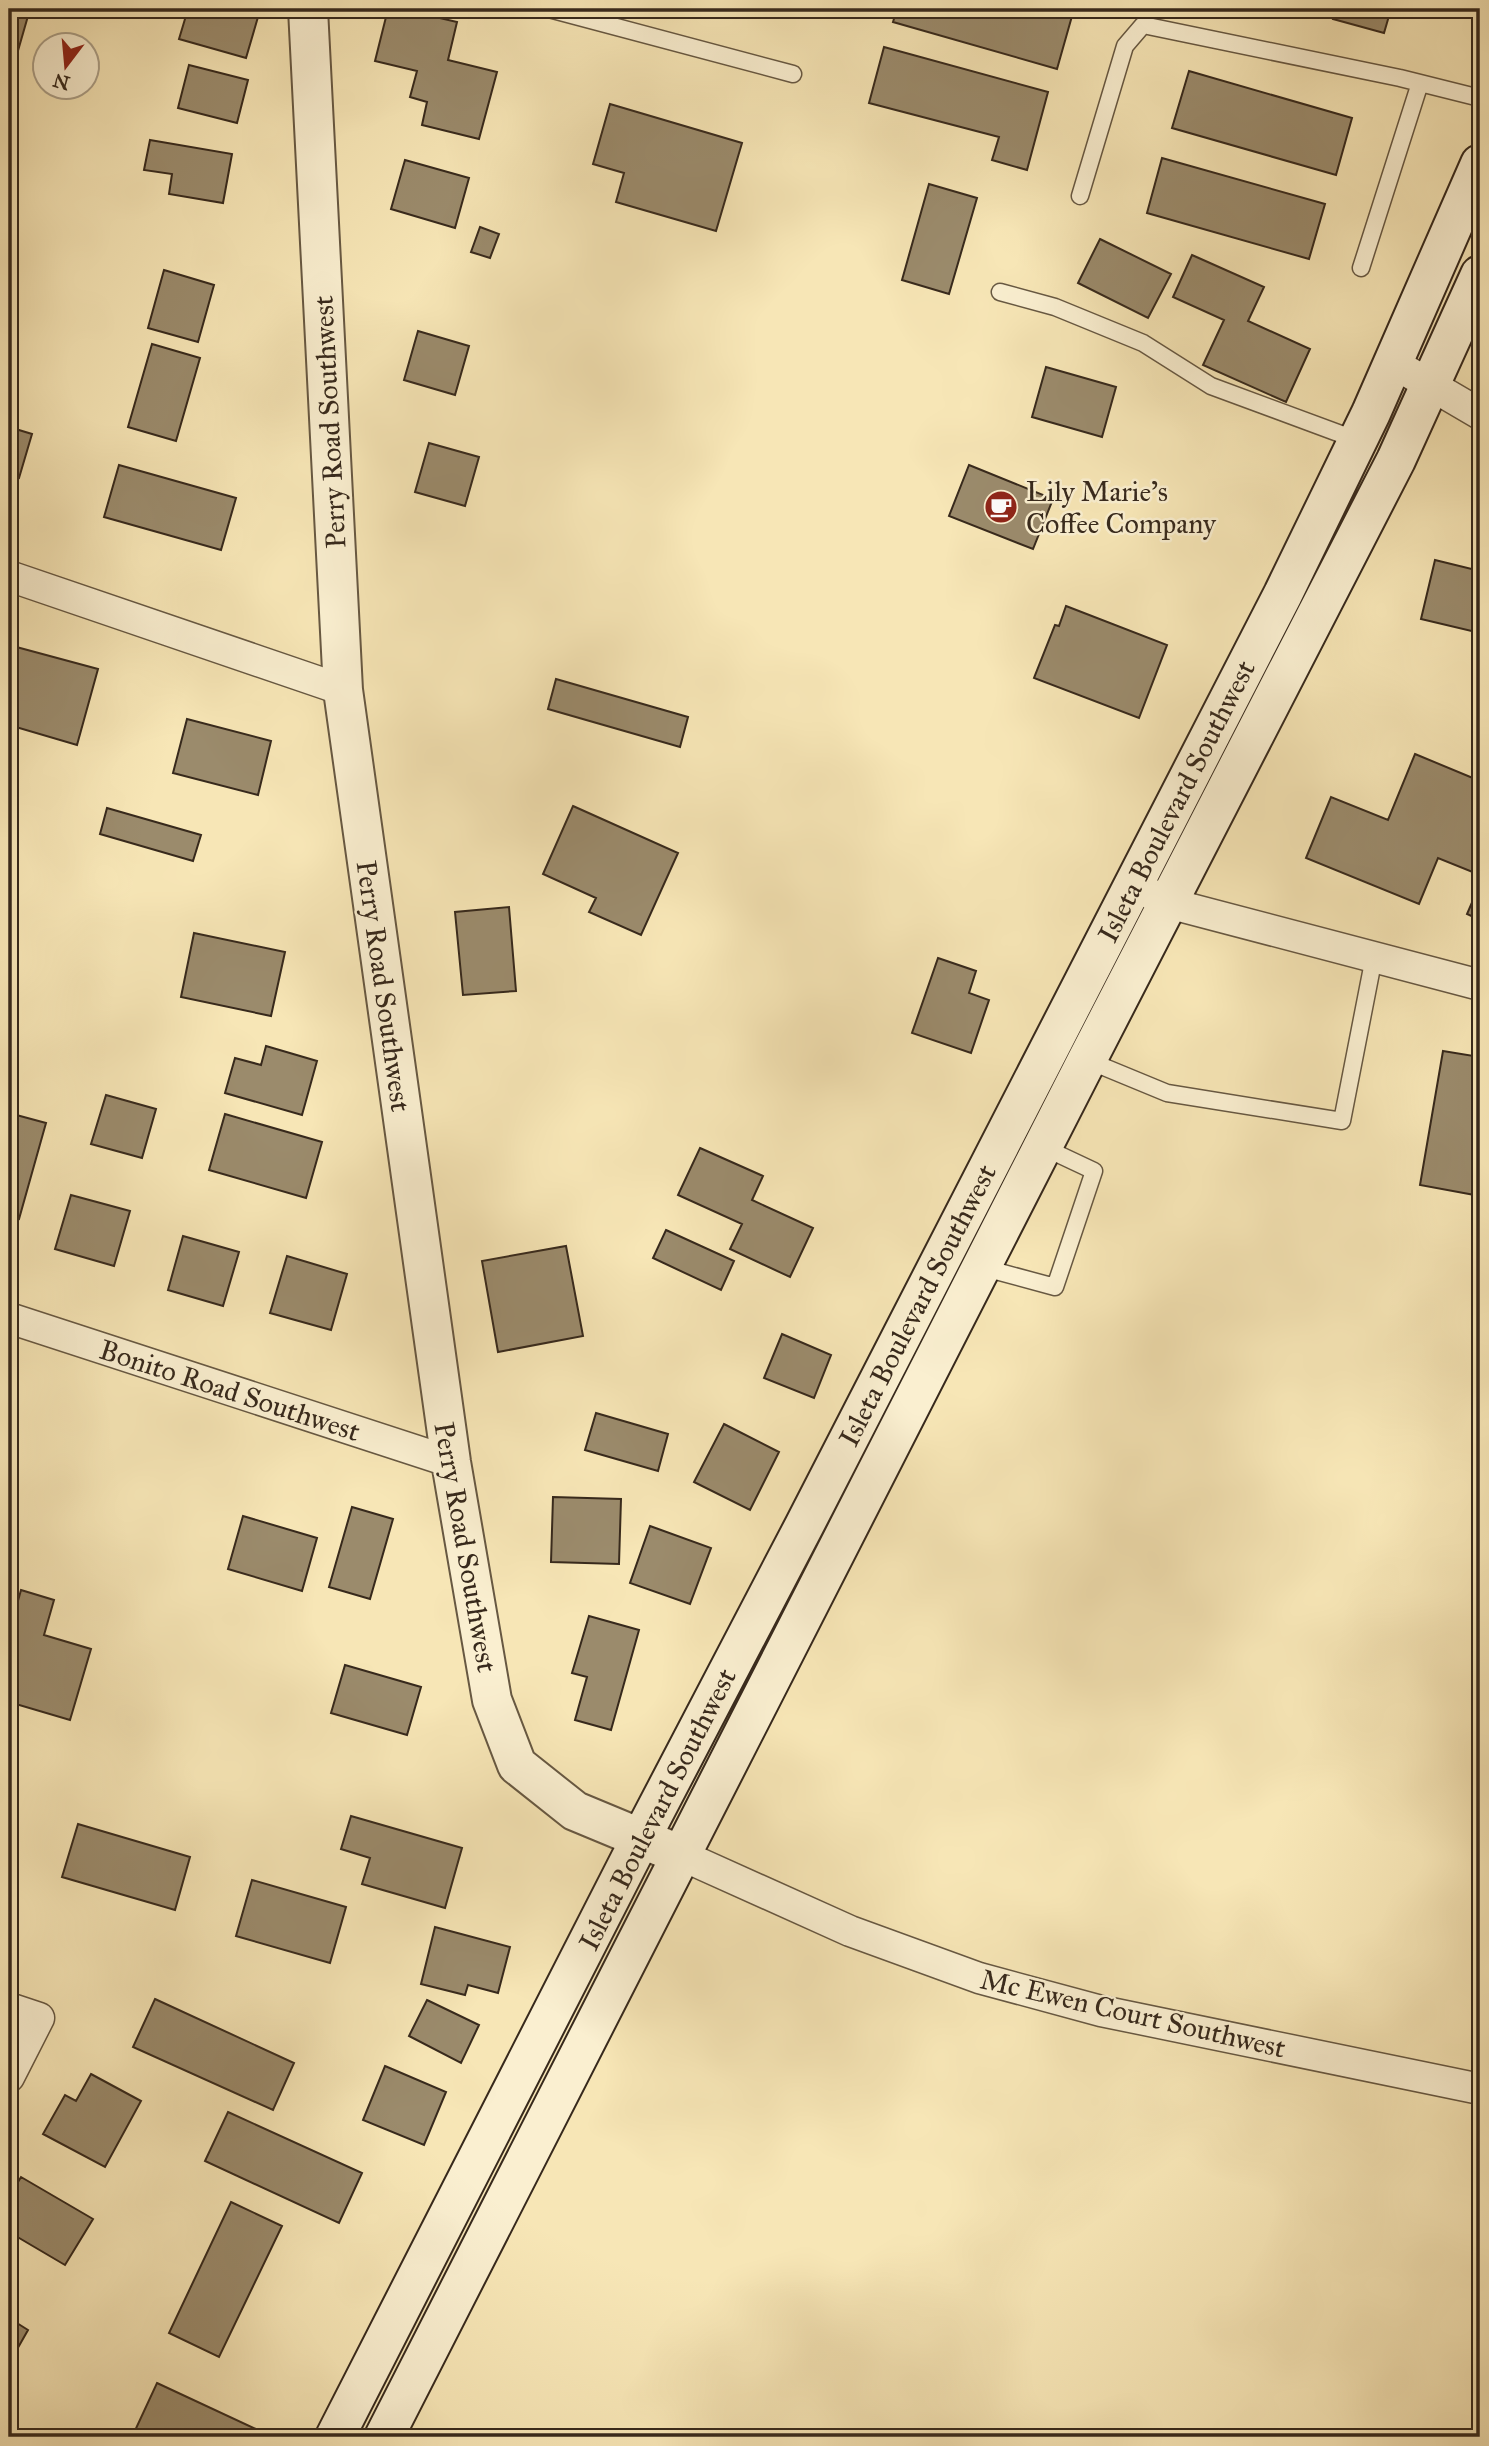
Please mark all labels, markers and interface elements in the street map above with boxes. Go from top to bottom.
north arrow [32,32,102,102]
text: N [51,69,72,95]
street label: Perry Road Southwest [305,295,354,549]
place label: Lily Marie's Coffee Company [1026,474,1217,541]
cafe icon: Lily Marie's Coffee Company [982,488,1020,526]
street label: Isleta Boulevard Southwest [1090,654,1263,948]
street label: Perry Road Southwest [349,858,418,1114]
street label: Isleta Boulevard Southwest [831,1158,1004,1452]
street label: Bonito Road Southwest [95,1332,365,1449]
street label: Perry Road Southwest [426,1419,505,1675]
street label: Isleta Boulevard Southwest [571,1662,744,1956]
street label: Mc Ewen Court Southwest [977,1961,1289,2066]

